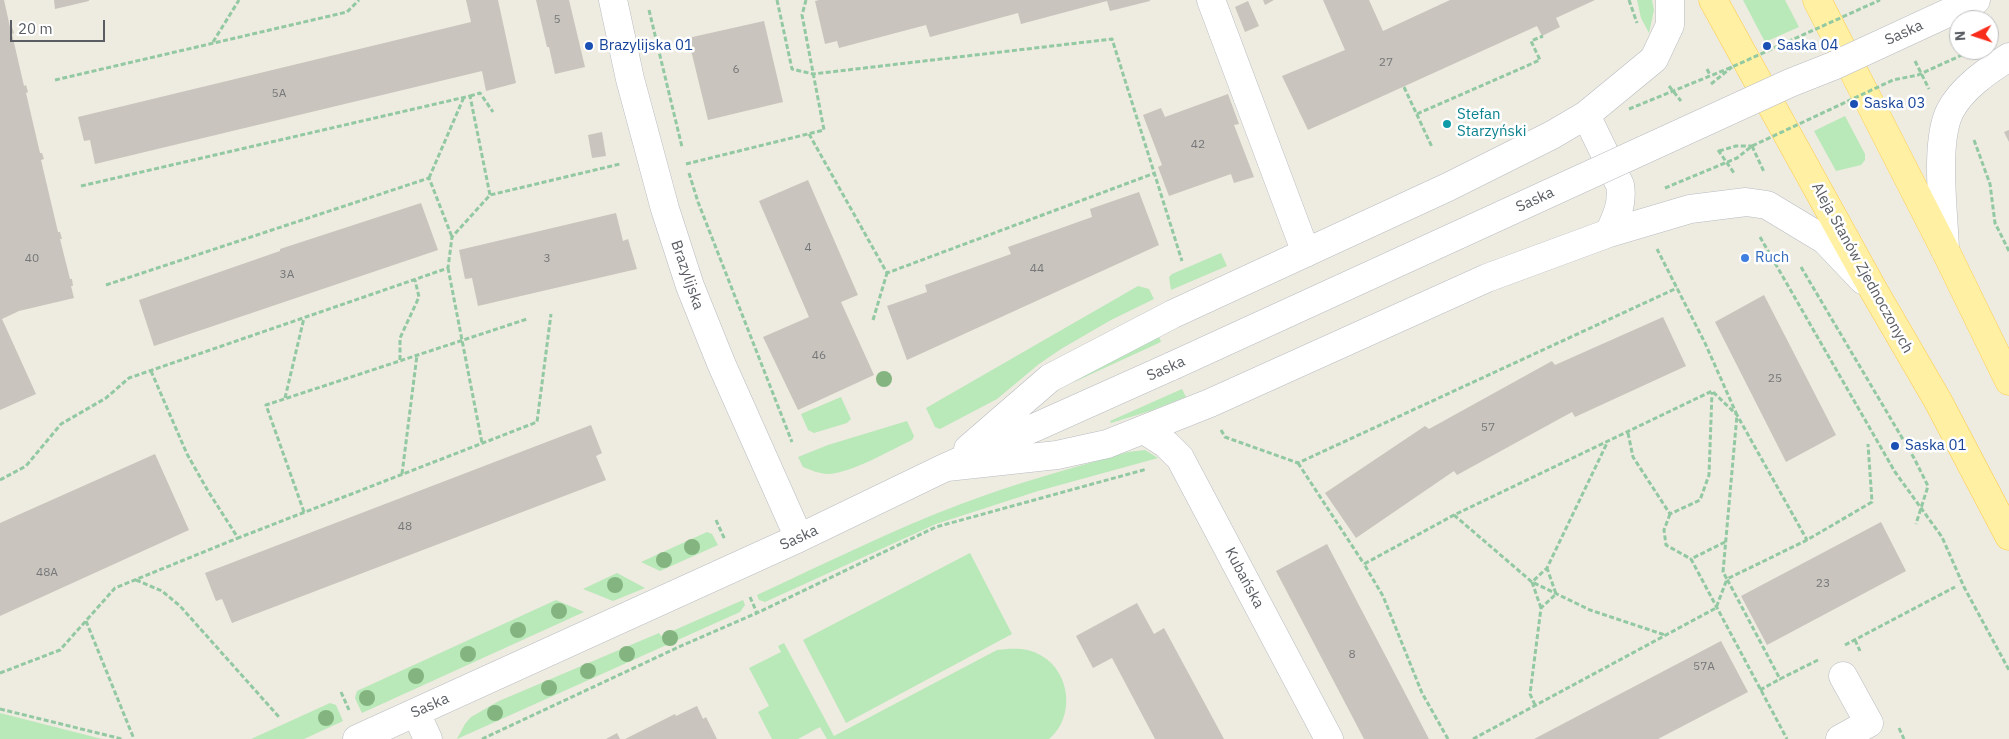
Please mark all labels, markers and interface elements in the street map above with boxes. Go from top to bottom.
scale bar [12,10,108,42]
north arrow [1949,10,1999,60]
house number: 5 [553,13,561,27]
street label: Saska [1882,16,1926,50]
text: 20 m [18,19,53,38]
text: N [1951,30,1969,42]
place label: Brazylijska 01 [599,37,693,55]
place label: Saska 04 [1777,37,1838,55]
marker: Brazylijska 01 [583,40,595,52]
marker: Saska 04 [1761,40,1773,52]
house number: 27 [1379,56,1393,70]
house number: 6 [732,63,740,77]
house number: 5A [272,87,286,101]
place label: Saska 03 [1864,95,1925,113]
marker: Saska 03 [1848,98,1860,110]
place label: Stefan Starzyński [1457,106,1526,141]
marker: Stefan Starzyński [1441,118,1453,130]
house number: 42 [1191,138,1205,152]
street label: Aleja Stanów Zjednoczonych [1808,180,1916,356]
street label: Saska [1513,183,1557,217]
street label: Brazylijska [667,238,707,312]
house number: 4 [804,241,812,255]
place label: Ruch [1755,249,1789,267]
house number: 40 [25,252,39,266]
house number: 3 [543,252,551,266]
marker: Ruch [1739,252,1751,264]
house number: 44 [1030,262,1044,276]
house number: 3A [280,268,294,282]
house number: 46 [812,349,826,363]
street label: Saska [1144,353,1188,385]
house number: 25 [1768,372,1782,386]
house number: 57 [1481,421,1495,435]
place label: Saska 01 [1905,437,1966,455]
marker: Saska 01 [1889,440,1901,452]
house number: 48 [398,520,412,534]
street label: Saska [777,521,821,555]
street label: Kubańska [1221,545,1267,611]
house number: 48A [36,566,58,580]
house number: 23 [1816,577,1830,591]
house number: 8 [1348,648,1356,662]
house number: 57A [1693,660,1715,674]
street label: Saska [408,690,452,722]

